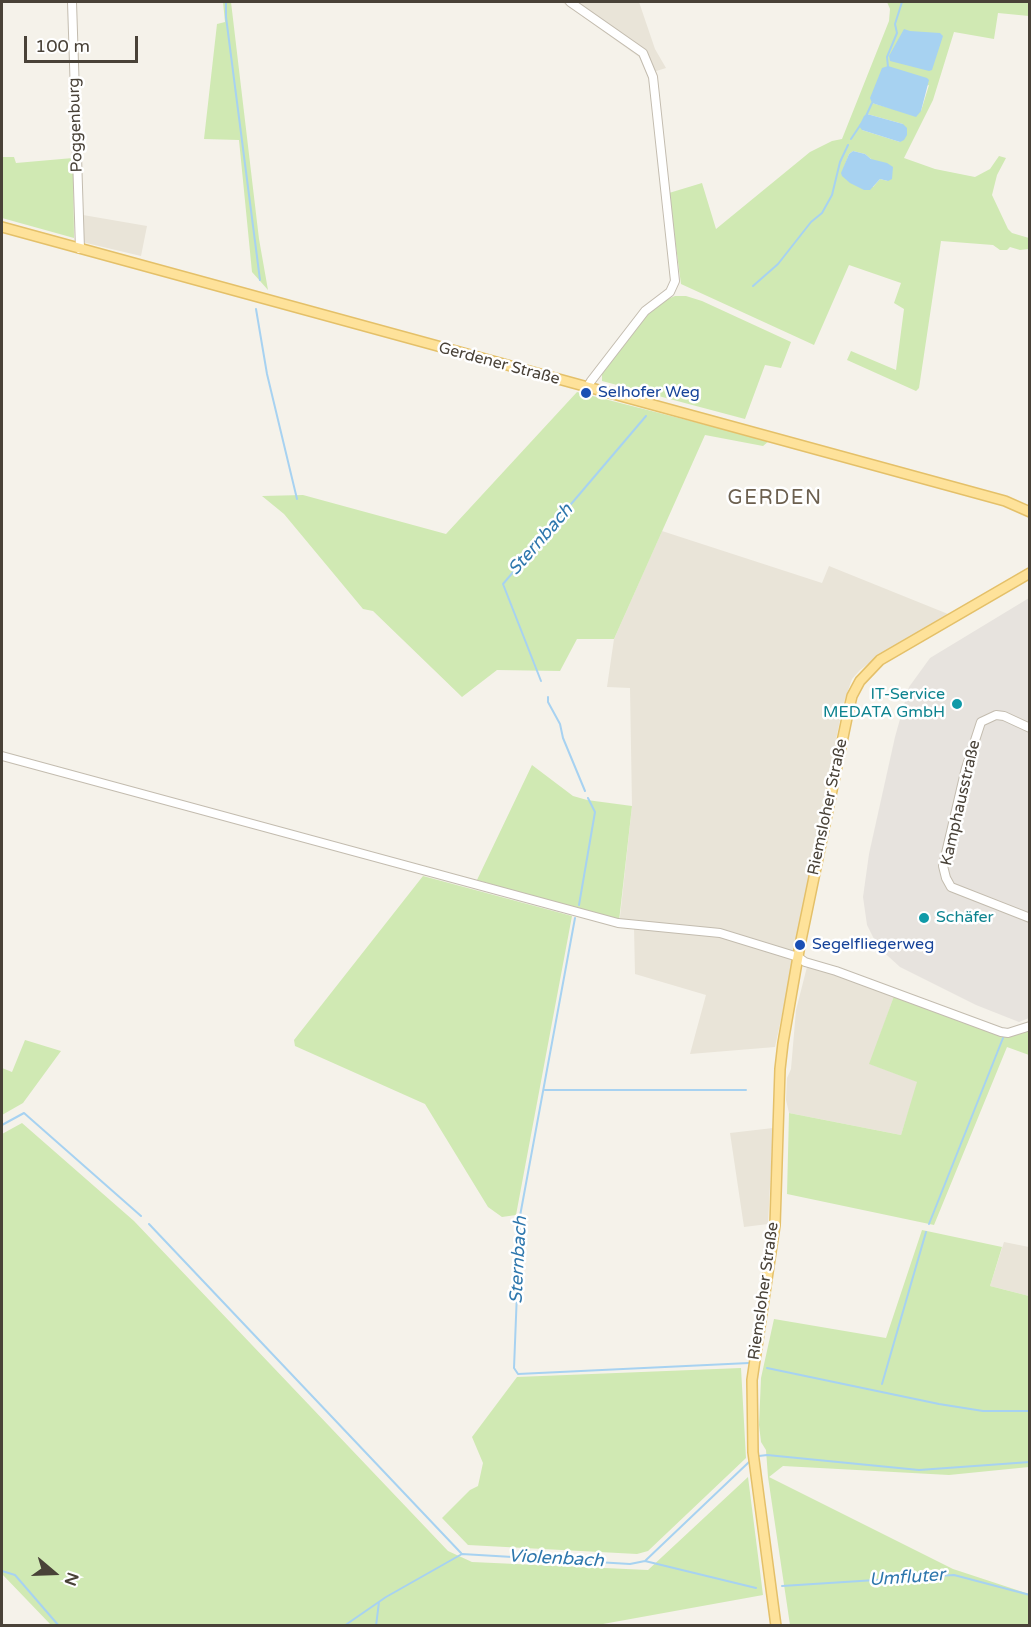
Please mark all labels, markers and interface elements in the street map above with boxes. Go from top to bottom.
scale bar [27,24,141,62]
text: 100 m [35,35,90,57]
street label: Poggenburg [65,77,87,173]
street label: Gerdener Straße [436,339,562,389]
place label: Selhofer Weg [598,383,700,403]
marker: Selhofer Weg [579,386,593,400]
district label: GERDEN [728,487,822,511]
water label: Sternbach [504,500,578,580]
place label: IT-Service MEDATA GmbH [823,685,945,723]
marker: IT-Service MEDATA GmbH [950,697,964,711]
street label: Riemsloher Straße [804,737,852,877]
street label: Kamphausstraße [937,738,985,868]
place label: Schäfer [936,908,994,928]
marker: Schäfer [917,911,931,925]
place label: Segelfliegerweg [812,935,934,955]
marker: Segelfliegerweg [793,938,807,952]
water label: Sternbach [506,1216,532,1304]
street label: Riemsloher Straße [745,1221,783,1361]
north arrow [24,1543,84,1603]
water label: Violenbach [508,1546,604,1572]
water label: Umfluter [868,1565,946,1591]
text: N [59,1570,83,1588]

